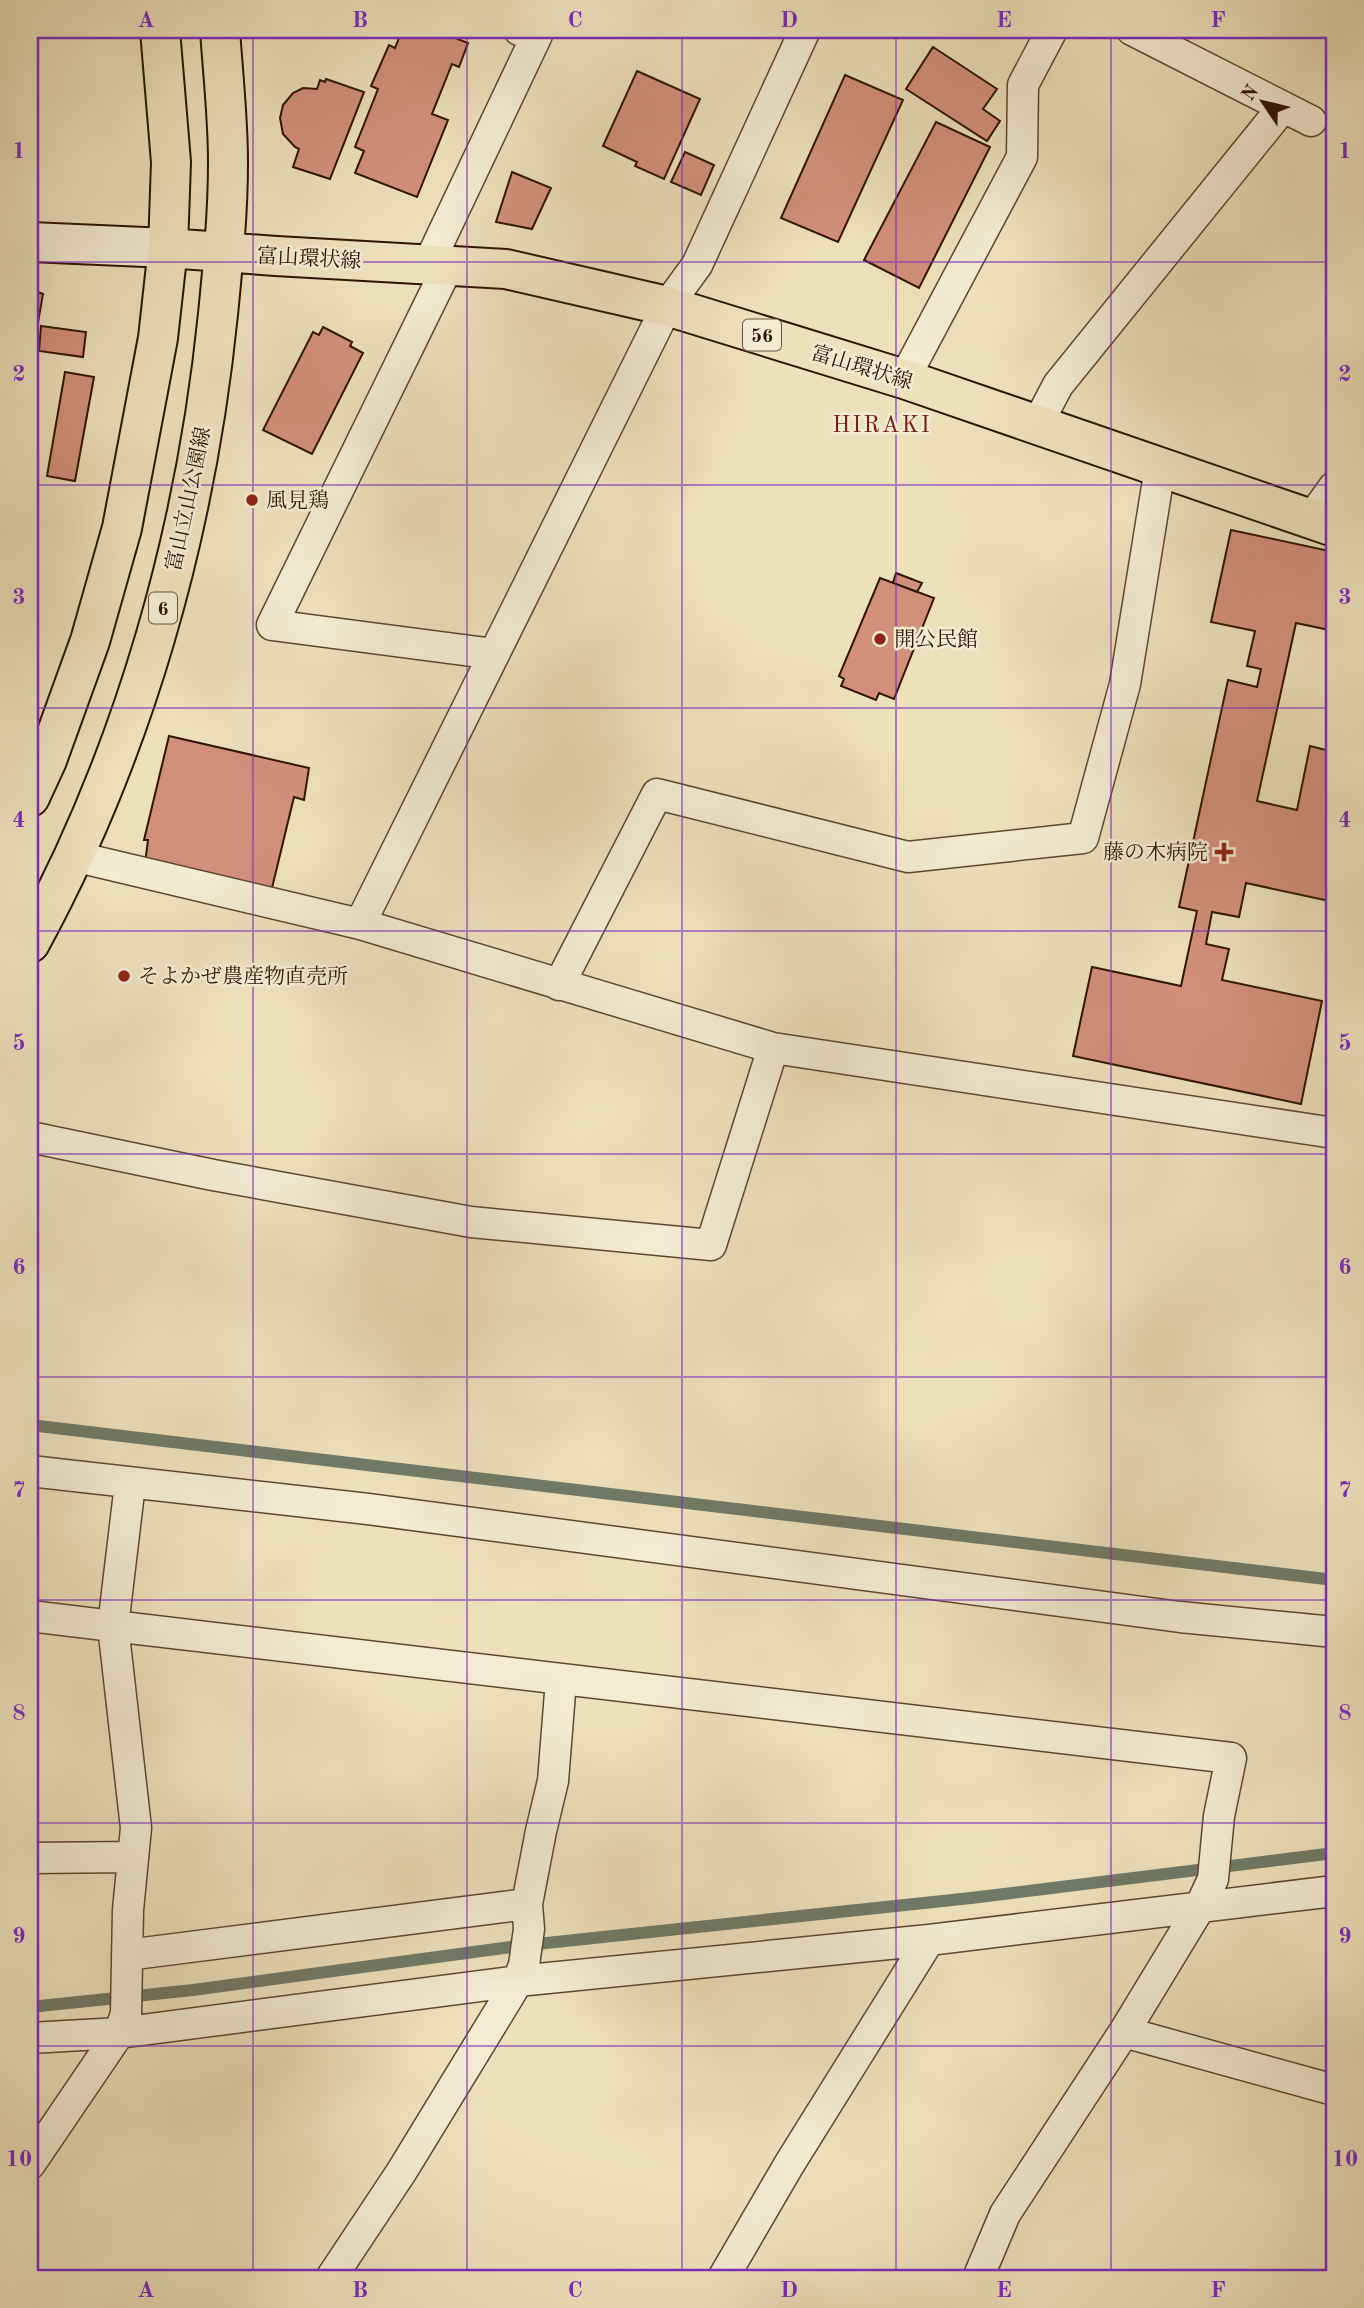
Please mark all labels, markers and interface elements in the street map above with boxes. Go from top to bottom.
text: A [137,9,155,32]
text: B [352,9,368,32]
text: C [567,9,583,32]
text: D [780,9,798,32]
text: E [996,9,1012,32]
text: F [1210,9,1226,32]
north arrow [1228,66,1298,136]
text: N [1239,82,1263,105]
text: 1 [12,140,26,163]
text: 1 [1338,140,1352,163]
street label: 富山環状線 [256,244,362,273]
road number: 56 [743,320,781,350]
street label: 富山環状線 [808,341,915,394]
text: 2 [12,363,26,386]
text: 2 [1338,363,1352,386]
district label: HIRAKI [832,414,932,437]
street label: 富山立山公園線 [162,425,215,573]
place label: 風見鶏 [266,489,329,512]
marker: 風見鶏 [244,492,260,508]
text: 3 [12,586,26,609]
text: 3 [1338,586,1352,609]
road number: 6 [149,593,177,624]
place label: 開公民館 [894,628,978,651]
marker: 開公民館 [872,631,888,647]
text: 4 [12,809,26,832]
text: 4 [1338,809,1352,832]
place label: 藤の木病院 [1103,841,1208,864]
marker: 藤の木病院 [1214,842,1234,862]
place label: そよかぜ農産物直売所 [138,965,348,988]
marker: そよかぜ農産物直売所 [116,968,132,984]
text: 5 [12,1032,26,1055]
text: 5 [1338,1032,1352,1055]
text: 6 [12,1256,26,1279]
text: 6 [1338,1256,1352,1279]
text: 7 [12,1479,26,1502]
text: 7 [1338,1479,1352,1502]
text: 8 [12,1702,26,1725]
text: 8 [1338,1702,1352,1725]
text: 9 [12,1925,26,1948]
text: 9 [1338,1925,1352,1948]
text: 10 [6,2148,32,2171]
text: 10 [1332,2148,1358,2171]
text: A [137,2279,155,2302]
text: B [352,2279,368,2302]
text: C [567,2279,583,2302]
text: D [780,2279,798,2302]
text: E [996,2279,1012,2302]
text: F [1210,2279,1226,2302]

